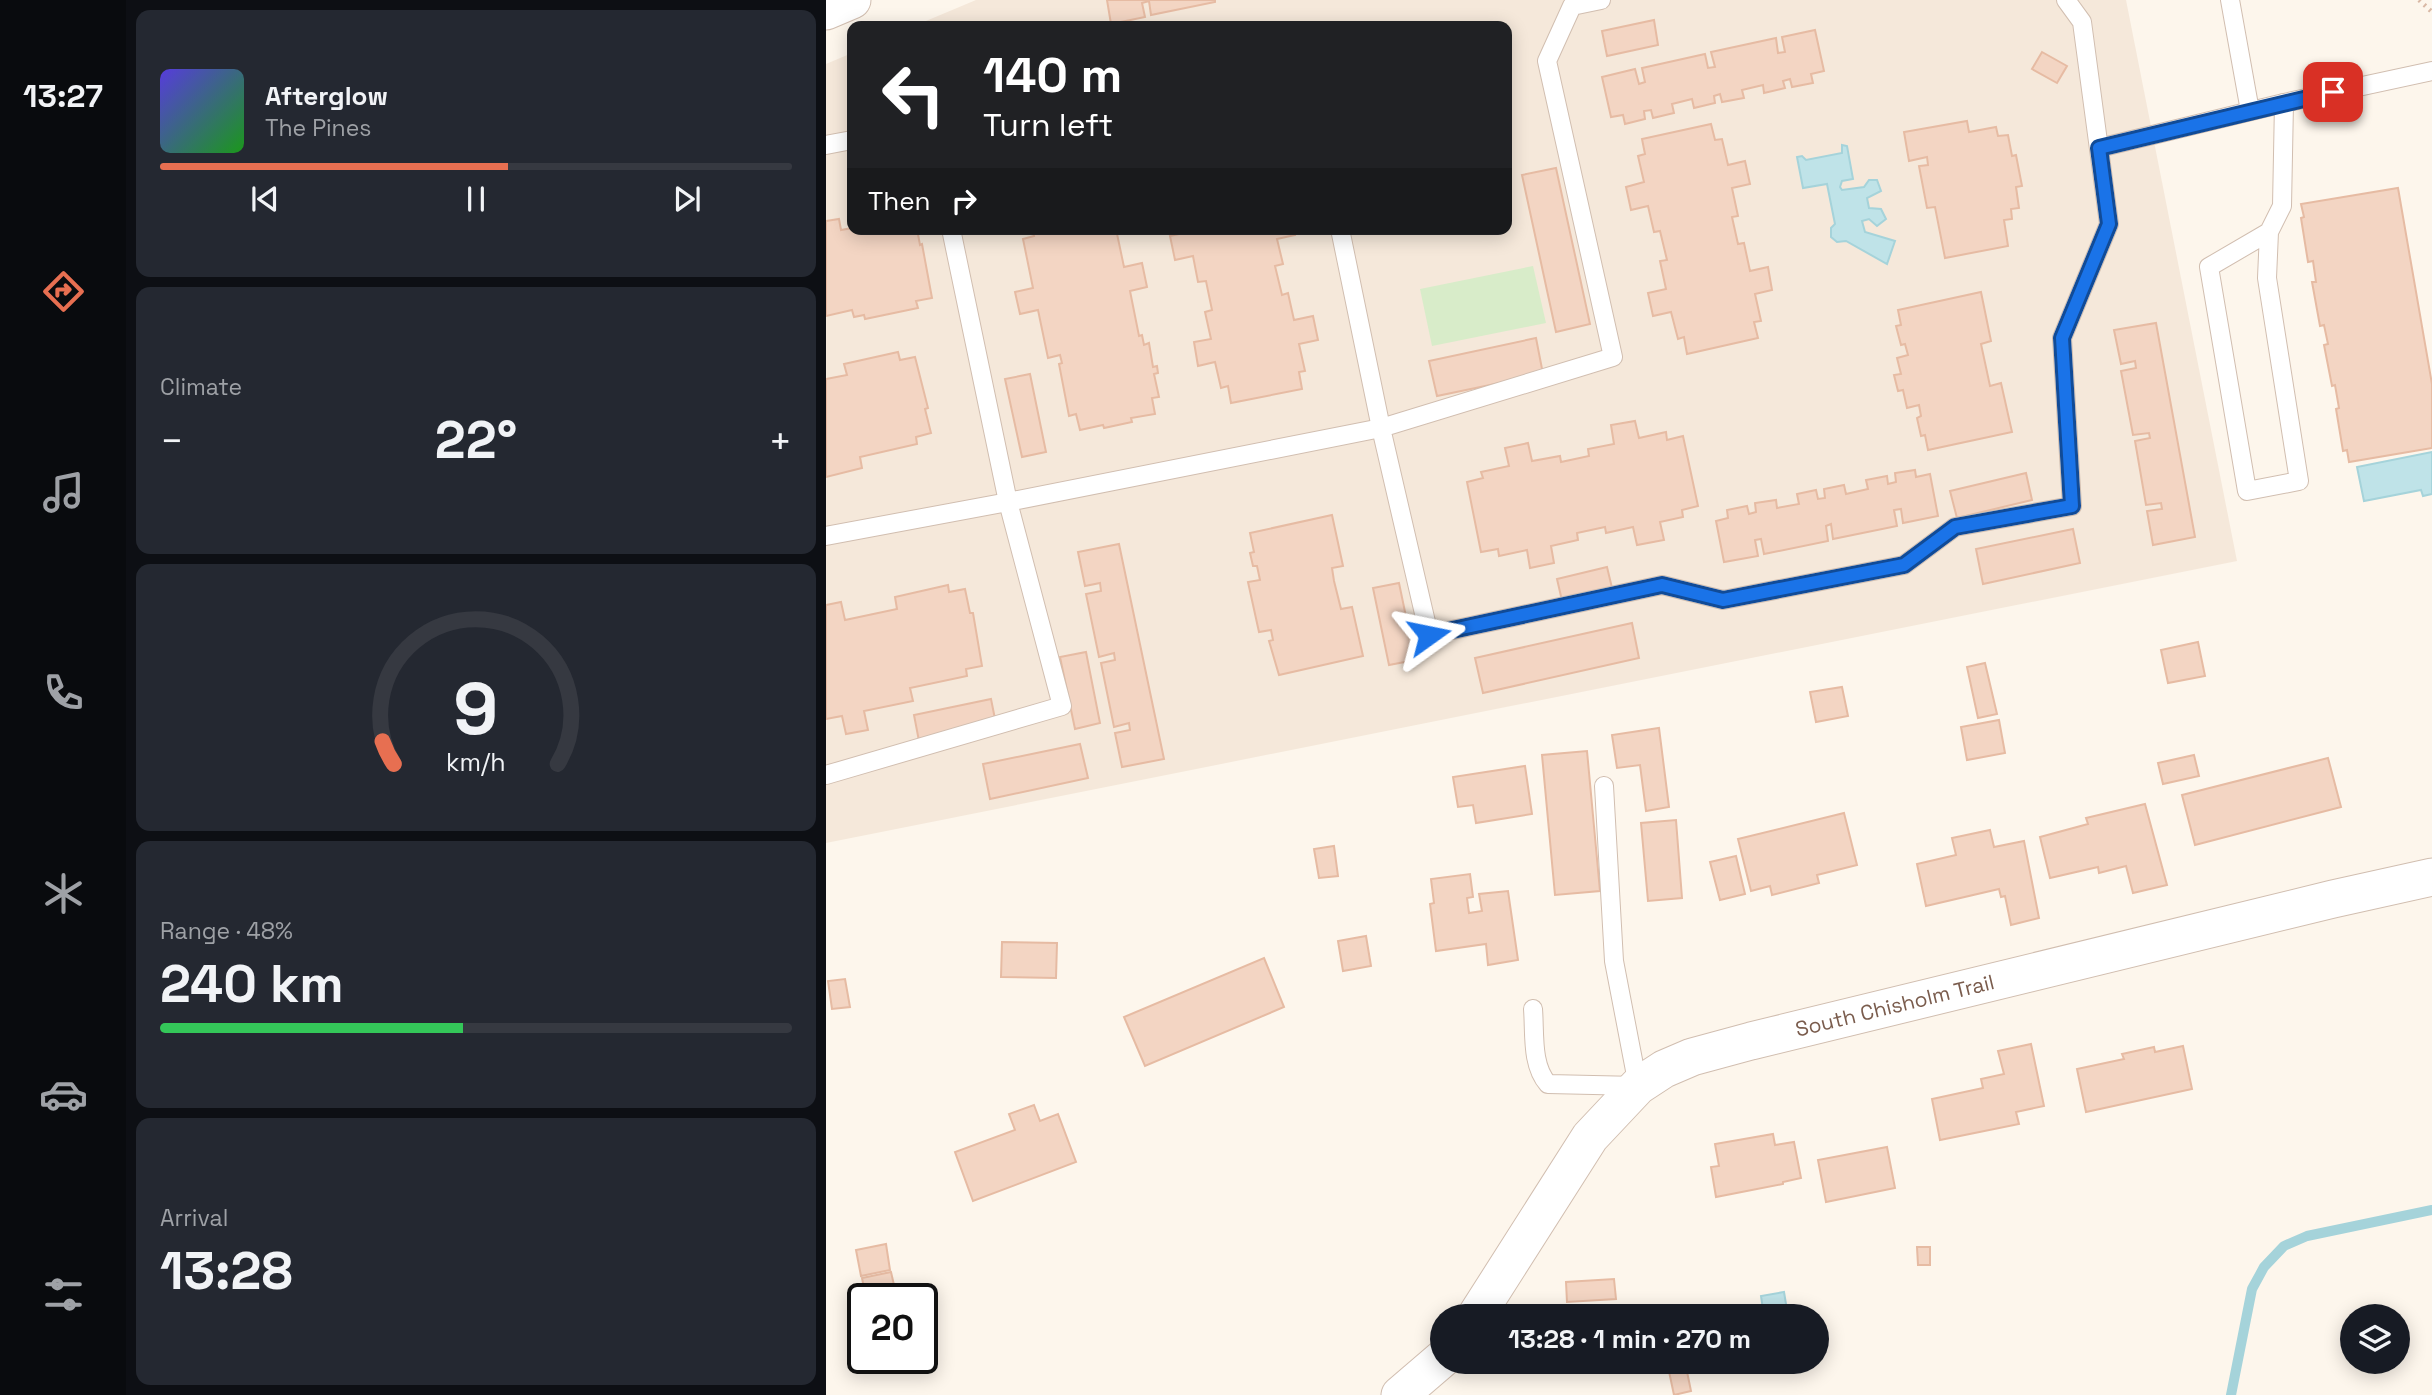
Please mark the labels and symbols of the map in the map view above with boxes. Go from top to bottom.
pin [2303,62,2363,122]
position arrow [1392,598,1466,672]
street label: South Chisholm Trail [1792,968,1997,1043]
speed limit sign: 20 [847,1283,938,1374]

